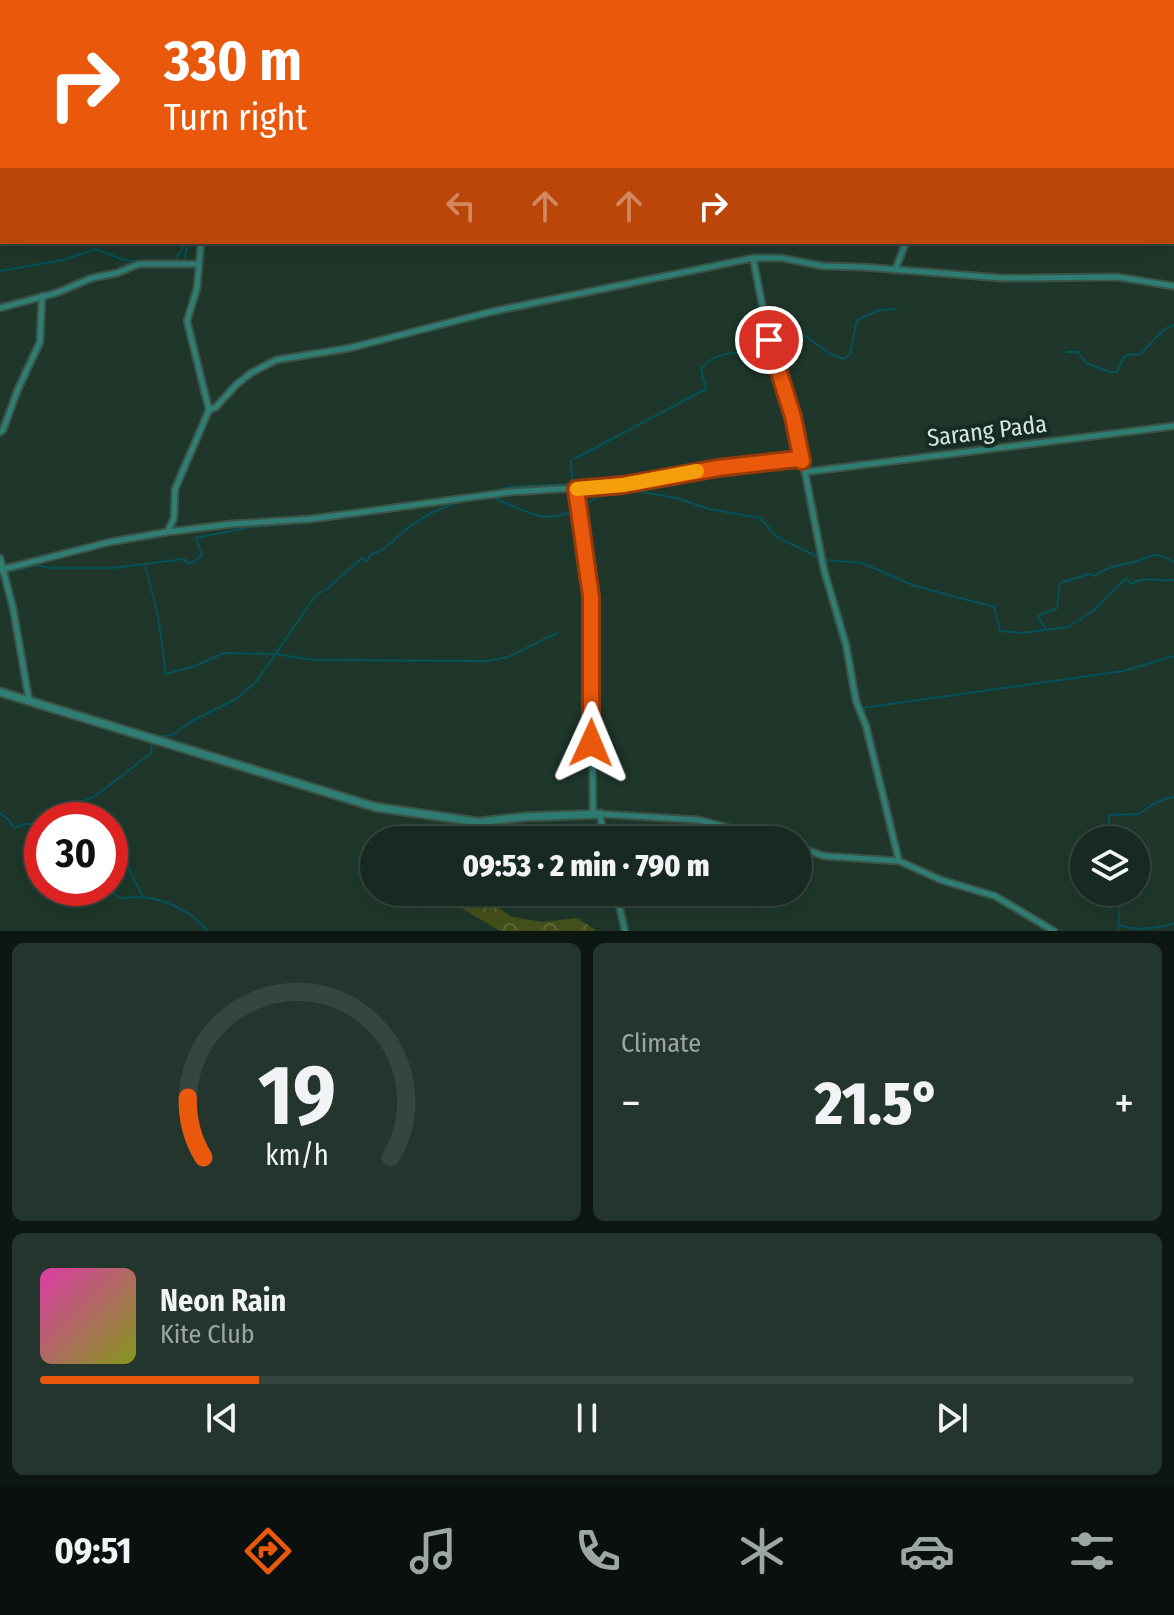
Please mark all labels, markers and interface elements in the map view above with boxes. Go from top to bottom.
text: 330 m [164,28,302,95]
icon: right [32,32,136,136]
text: Turn right [164,96,307,140]
icon: left [439,184,483,228]
icon: ahead [523,184,567,228]
icon: ahead [607,184,651,228]
icon: right [691,184,735,228]
pin [735,306,803,374]
icon: arrive [747,318,791,362]
street label: Sarang Pada [926,410,1048,452]
position arrow [549,701,633,785]
speed limit sign: 30 [24,802,128,906]
map controls [1070,826,1150,906]
button: layers [1070,826,1150,906]
text: 09:53 · 2 min · 790 m [463,848,709,884]
text: Climate [621,1028,701,1059]
text: 19 [257,1046,336,1146]
text: 21.5° [815,1068,940,1140]
text: − [621,1077,641,1130]
text: + [1114,1077,1134,1130]
text: km/h [265,1138,328,1173]
text: Neon Rain [160,1283,286,1319]
text: Kite Club [160,1319,255,1350]
icon: previous [200,1396,244,1440]
icon: pause [565,1396,609,1440]
icon: next [930,1396,974,1440]
icon: directions [240,1523,296,1579]
icon: music [405,1523,461,1579]
icon: phone [570,1523,626,1579]
icon: climate [734,1523,790,1579]
icon: car [899,1523,955,1579]
icon: filters [1064,1523,1120,1579]
text: 09:51 [54,1529,132,1573]

